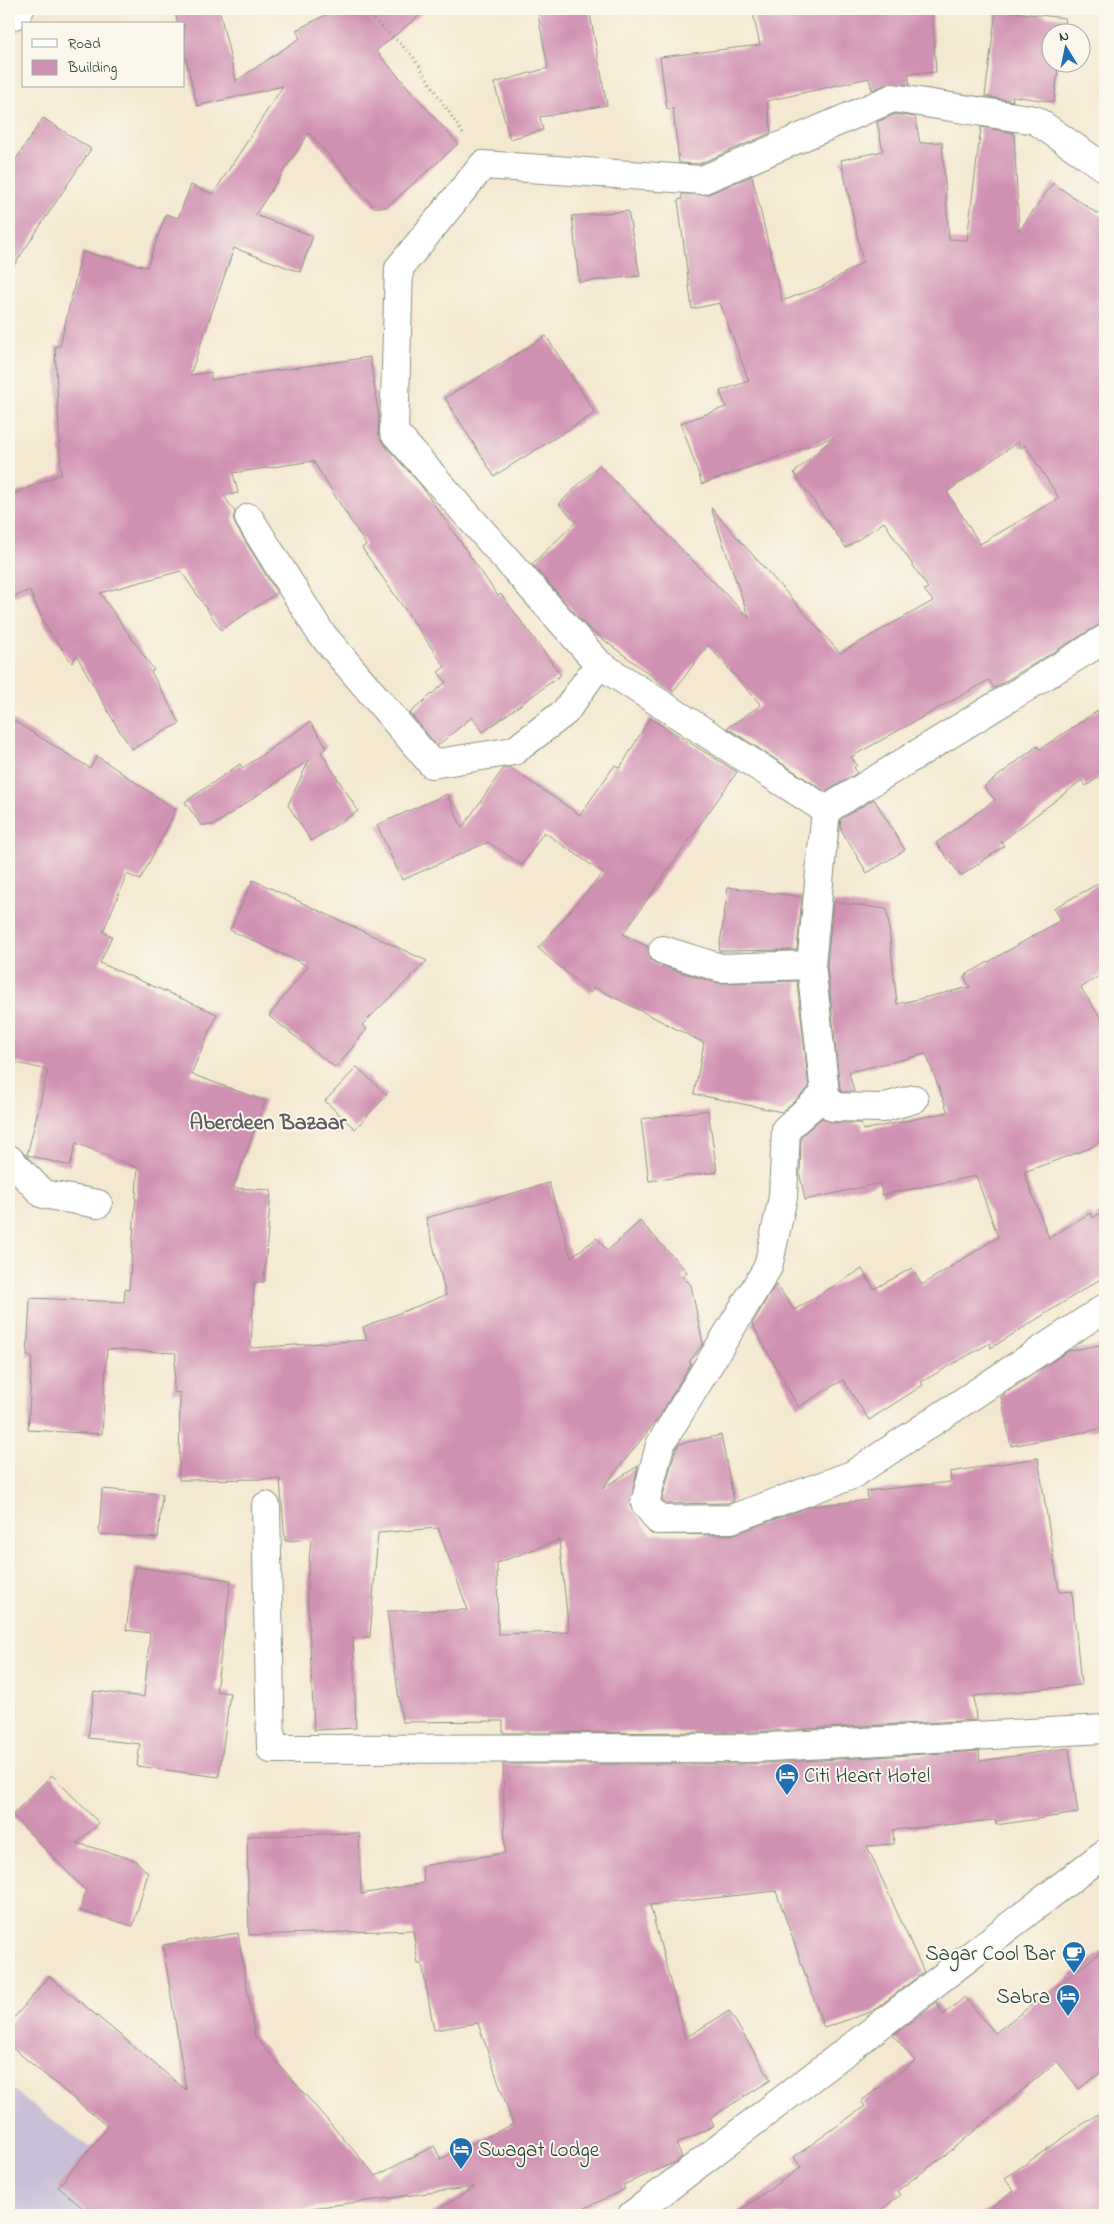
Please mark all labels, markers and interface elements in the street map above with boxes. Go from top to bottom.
legend [22,22,185,88]
north arrow [1042,22,1092,72]
text: N [1058,26,1070,48]
text: Road [68,33,101,55]
text: Building [67,57,117,80]
district label: Aberdeen Bazaar [190,1108,348,1140]
hotel icon: Citi Heart Hotel [774,1762,800,1796]
place label: Citi Heart Hotel [804,1762,930,1792]
place label: Sagar Cool Bar [925,1940,1056,1972]
cafe icon: Sagar Cool Bar [1061,1940,1087,1974]
place label: Sabra [996,1983,1050,2013]
hotel icon: Sabra [1055,1983,1081,2017]
hotel icon: Swagat Lodge [448,2136,474,2170]
place label: Swagat Lodge [478,2136,600,2168]

